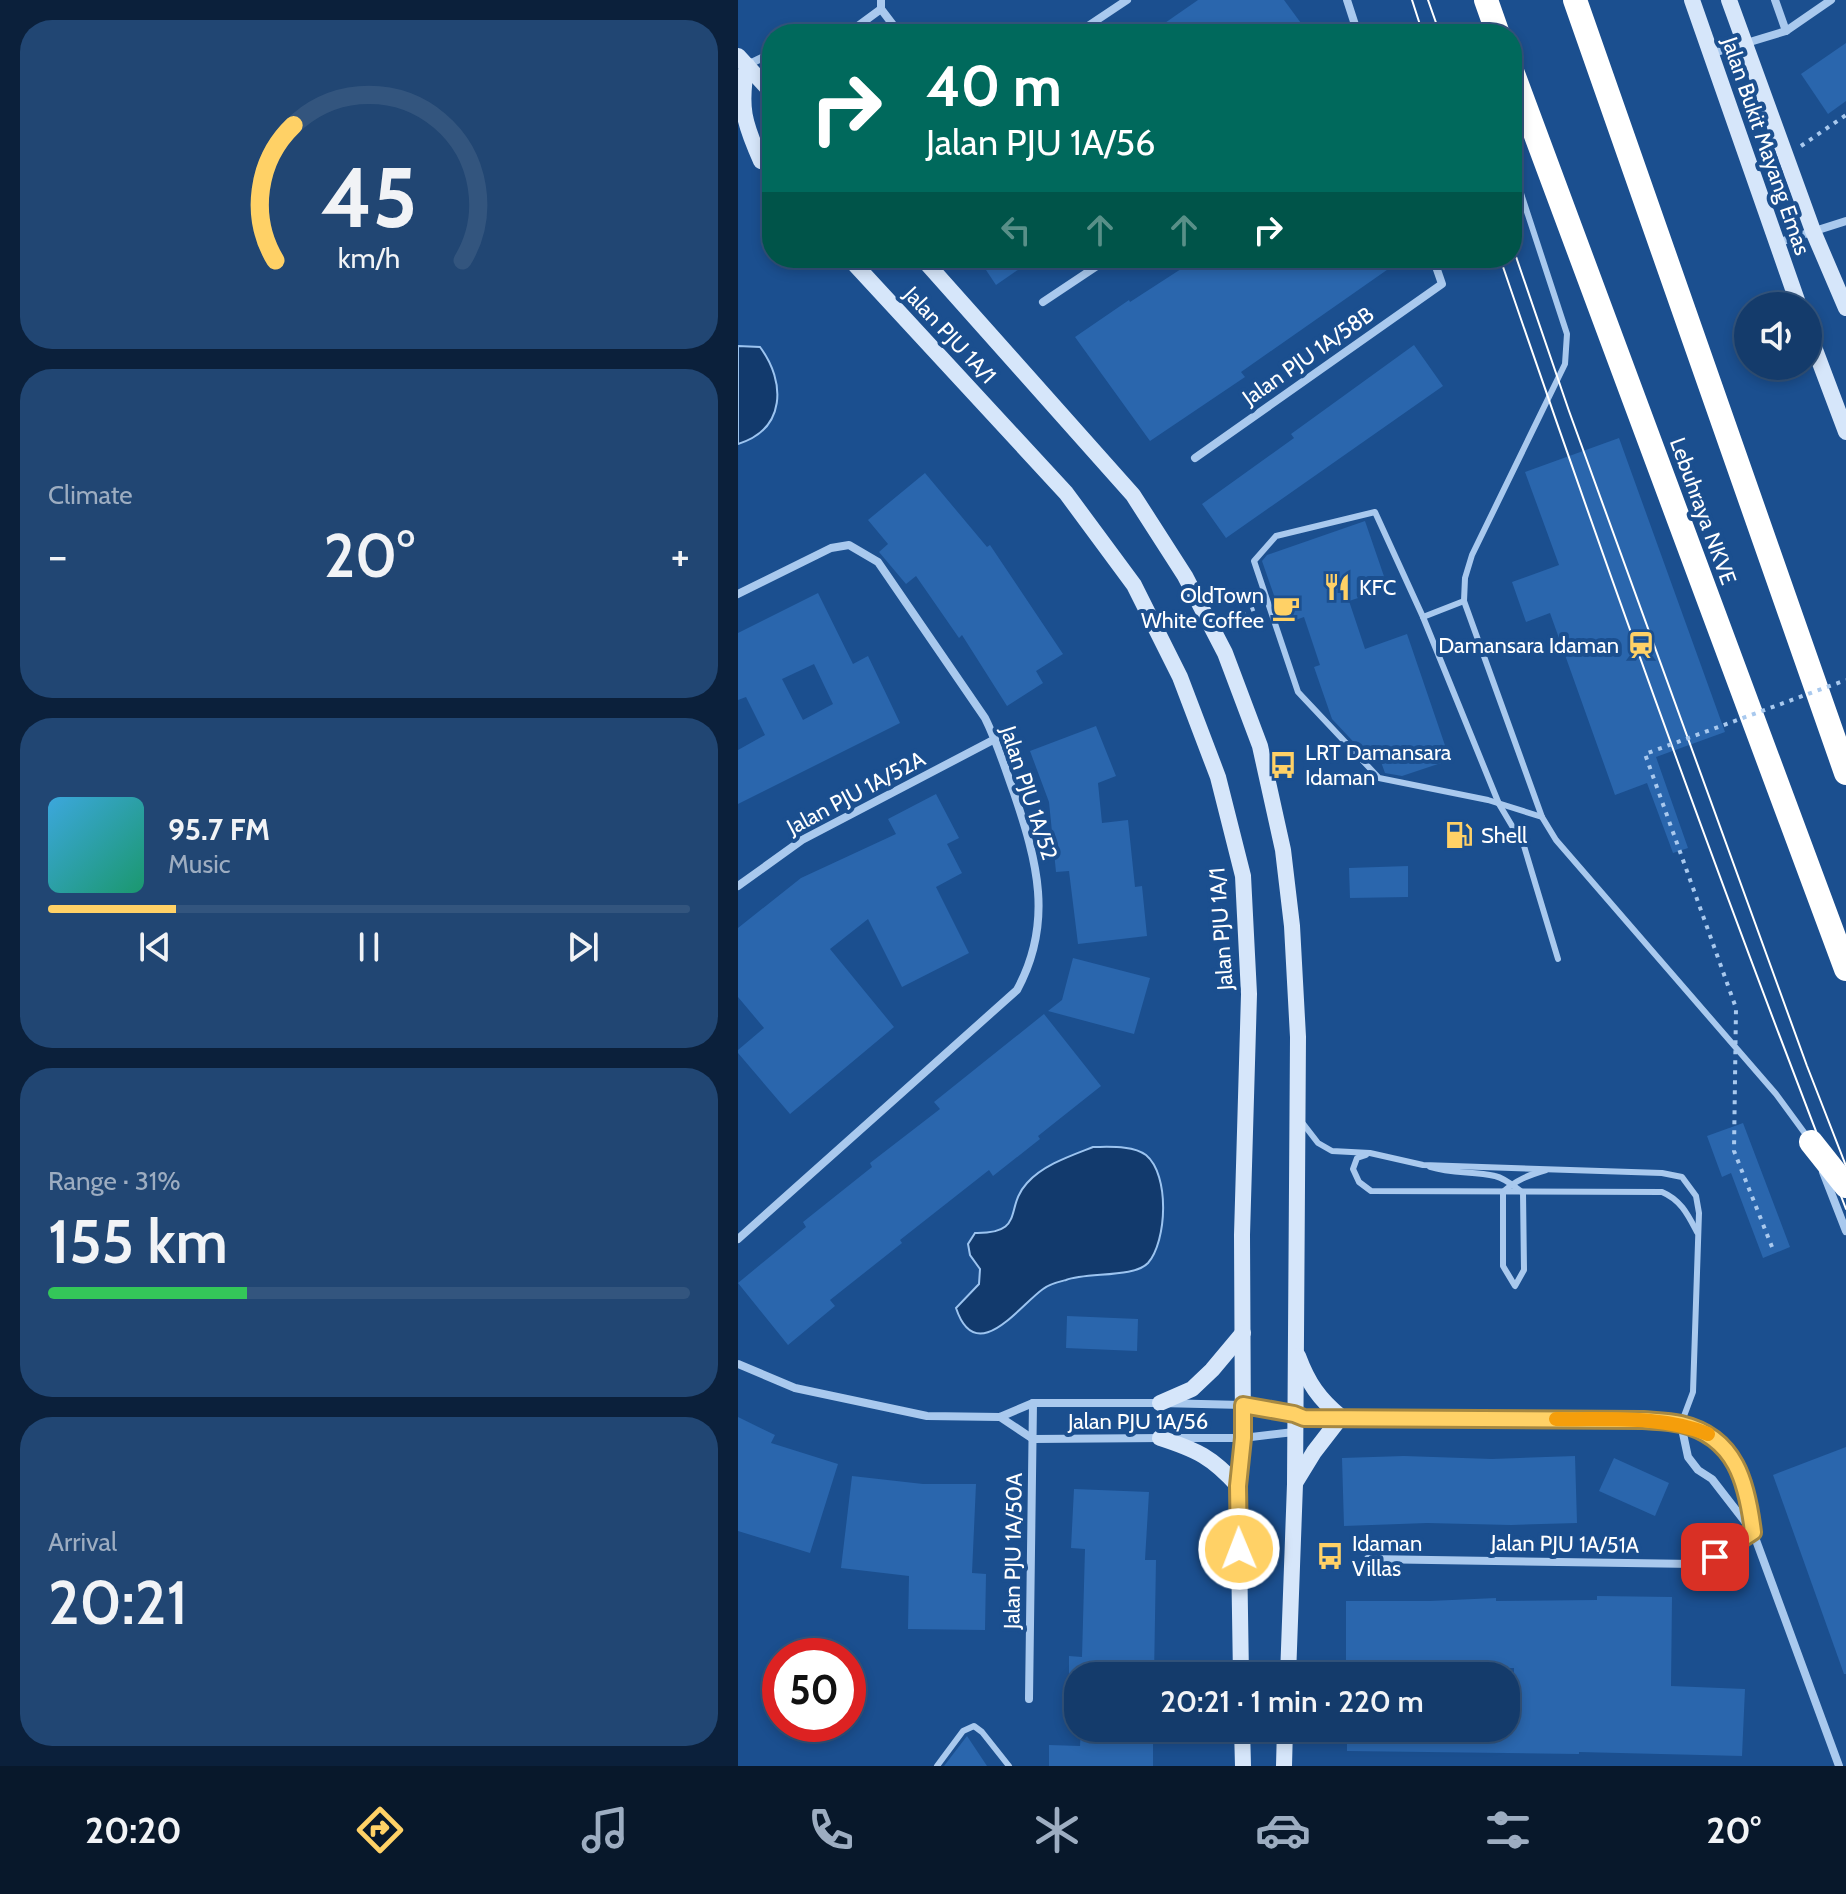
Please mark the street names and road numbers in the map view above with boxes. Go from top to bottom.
street label: Jalan Bukit Mayang Emas [1716,32,1816,259]
street label: Jalan PJU 1A/1 [897,280,1002,389]
street label: Jalan PJU 1A/58B [1236,301,1379,412]
street label: Lebuhraya NKVE [1664,434,1742,588]
street label: Jalan PJU 1A/52 [994,722,1063,863]
street label: Jalan PJU 1A/52A [781,745,930,841]
street label: Jalan PJU 1A/1 [1203,867,1239,992]
street label: Jalan PJU 1A/56 [1067,1408,1208,1435]
street label: Jalan PJU 1A/50A [998,1472,1028,1630]
street label: Jalan PJU 1A/51A [1490,1529,1640,1559]

